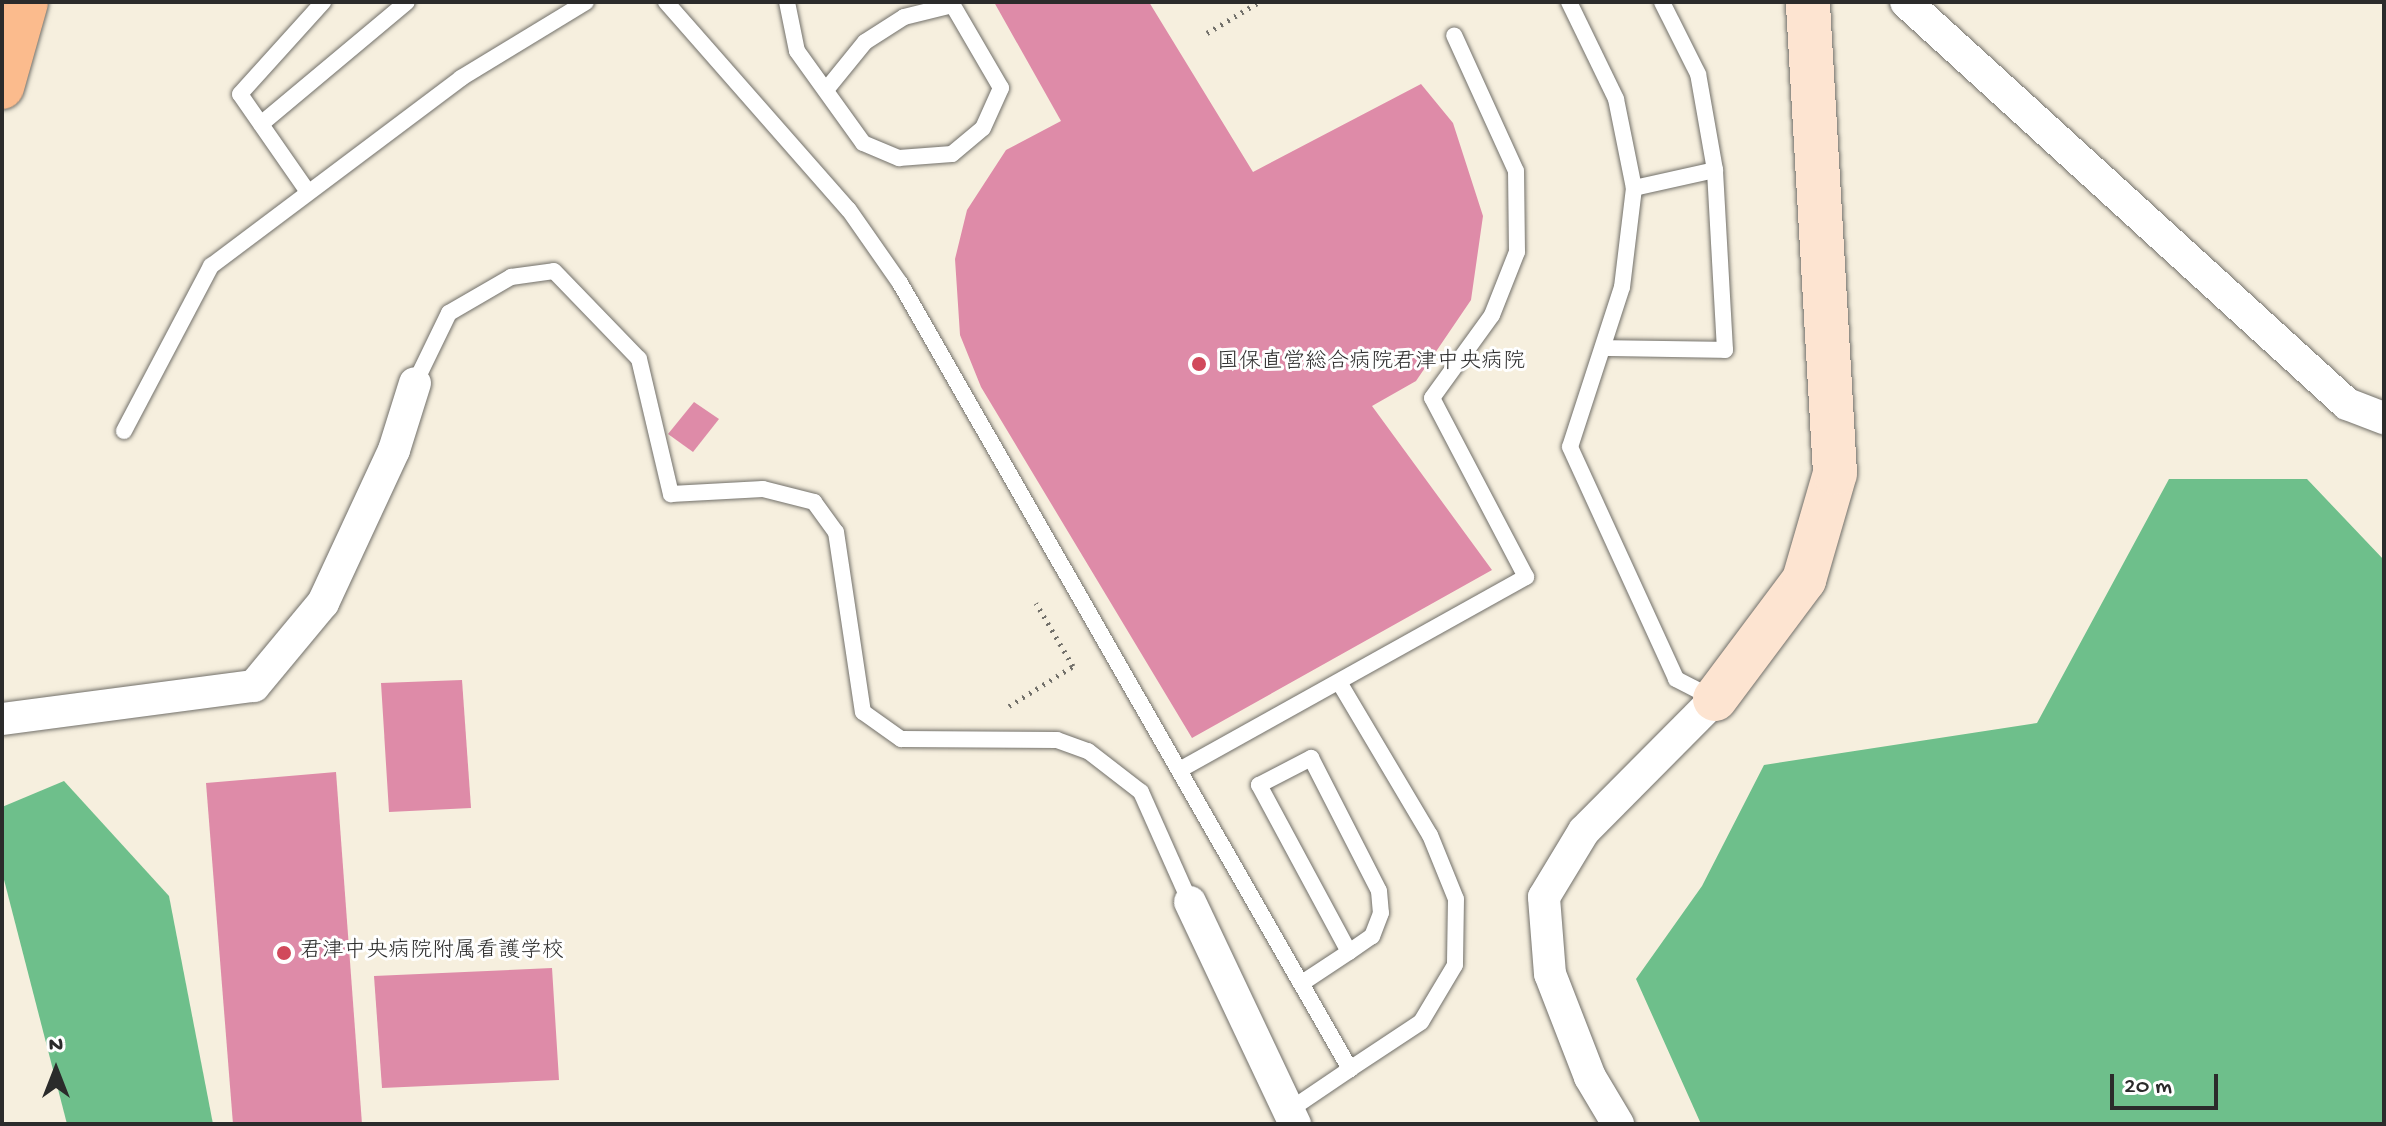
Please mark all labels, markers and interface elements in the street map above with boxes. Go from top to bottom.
place label: 国保直営総合病院君津中央病院 [1217,351,1525,377]
marker: 国保直営総合病院君津中央病院 [1188,353,1210,375]
place label: 君津中央病院附属看護学校 [300,940,564,966]
marker: 君津中央病院附属看護学校 [275,944,293,962]
north arrow [16,1030,96,1110]
text: N [49,1033,63,1059]
scale bar [2114,1058,2222,1108]
text: 20 m [2124,1073,2172,1102]

